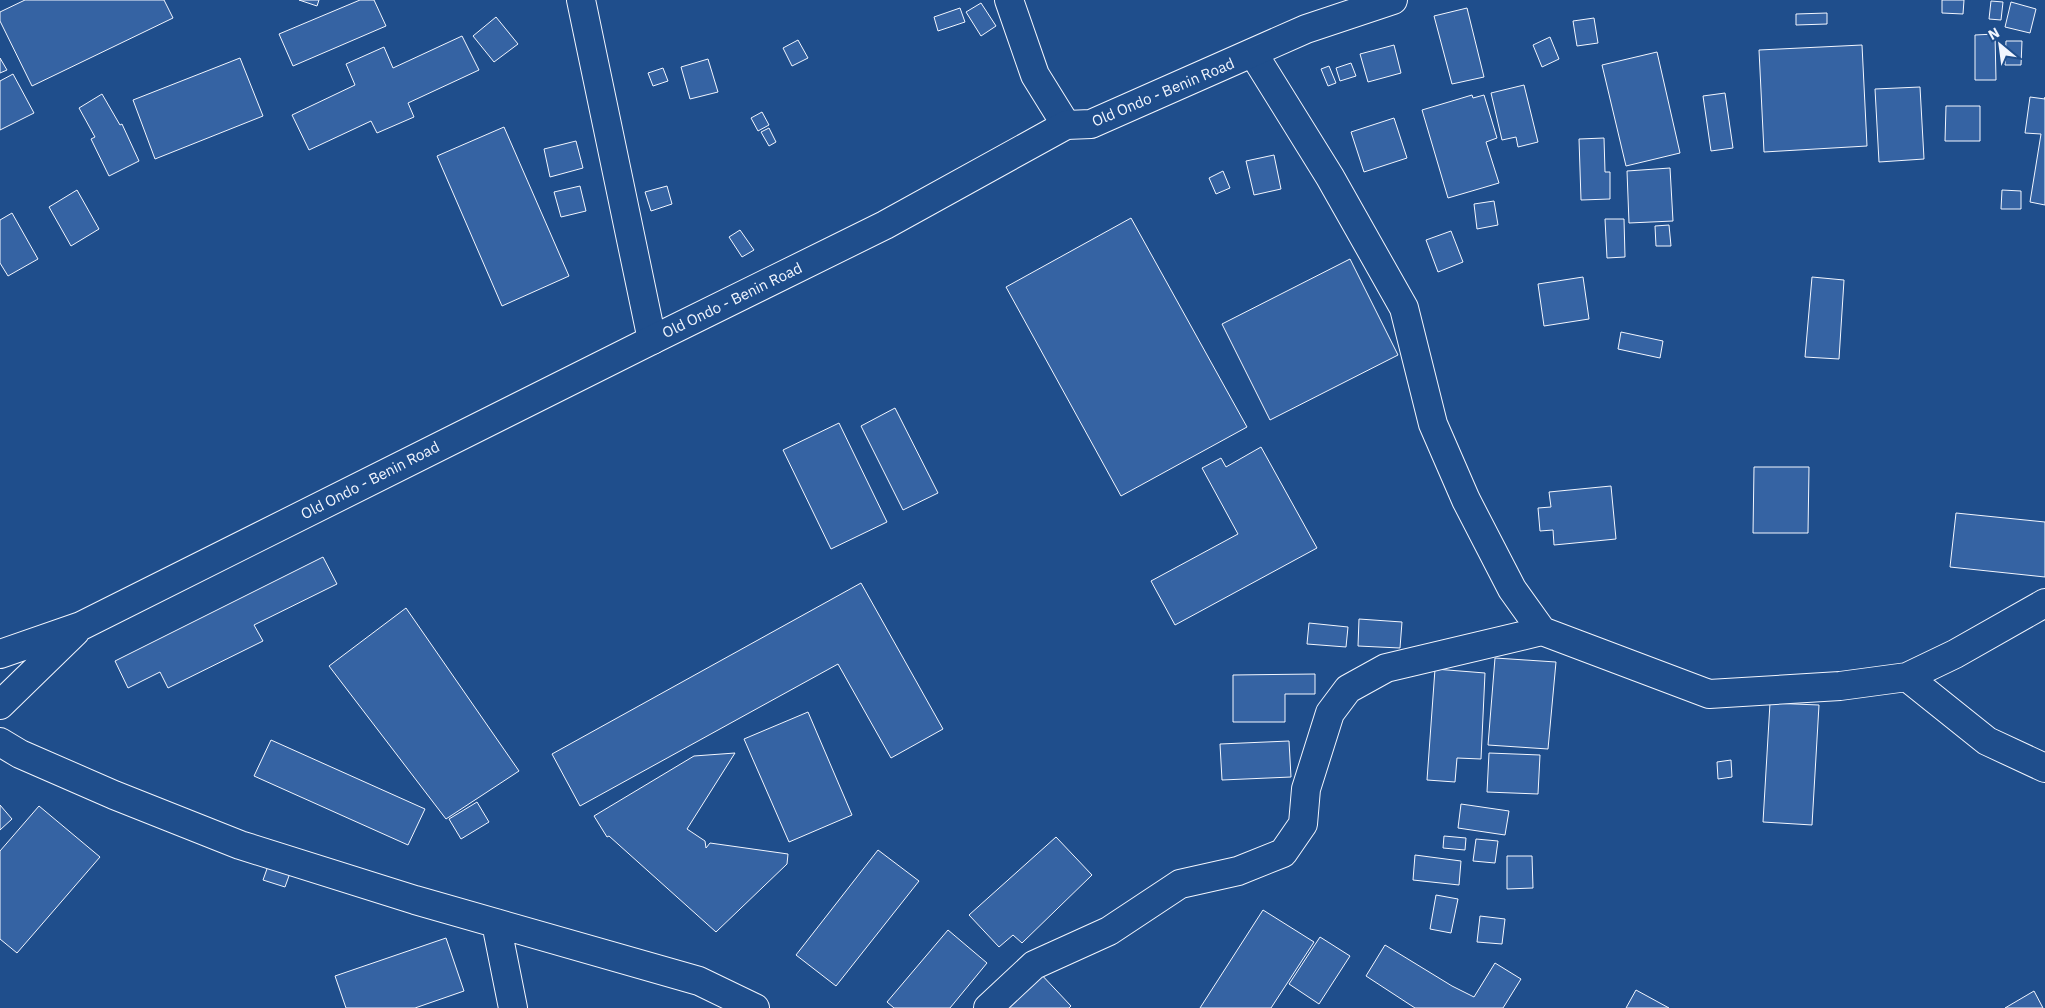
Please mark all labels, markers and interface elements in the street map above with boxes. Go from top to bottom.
north arrow [1975,20,2025,70]
text: N [1985,23,2002,44]
street label: Old Ondo - Benin Road [1089,53,1237,131]
street label: Old Ondo - Benin Road [659,258,805,342]
street label: Old Ondo - Benin Road [297,437,443,523]

